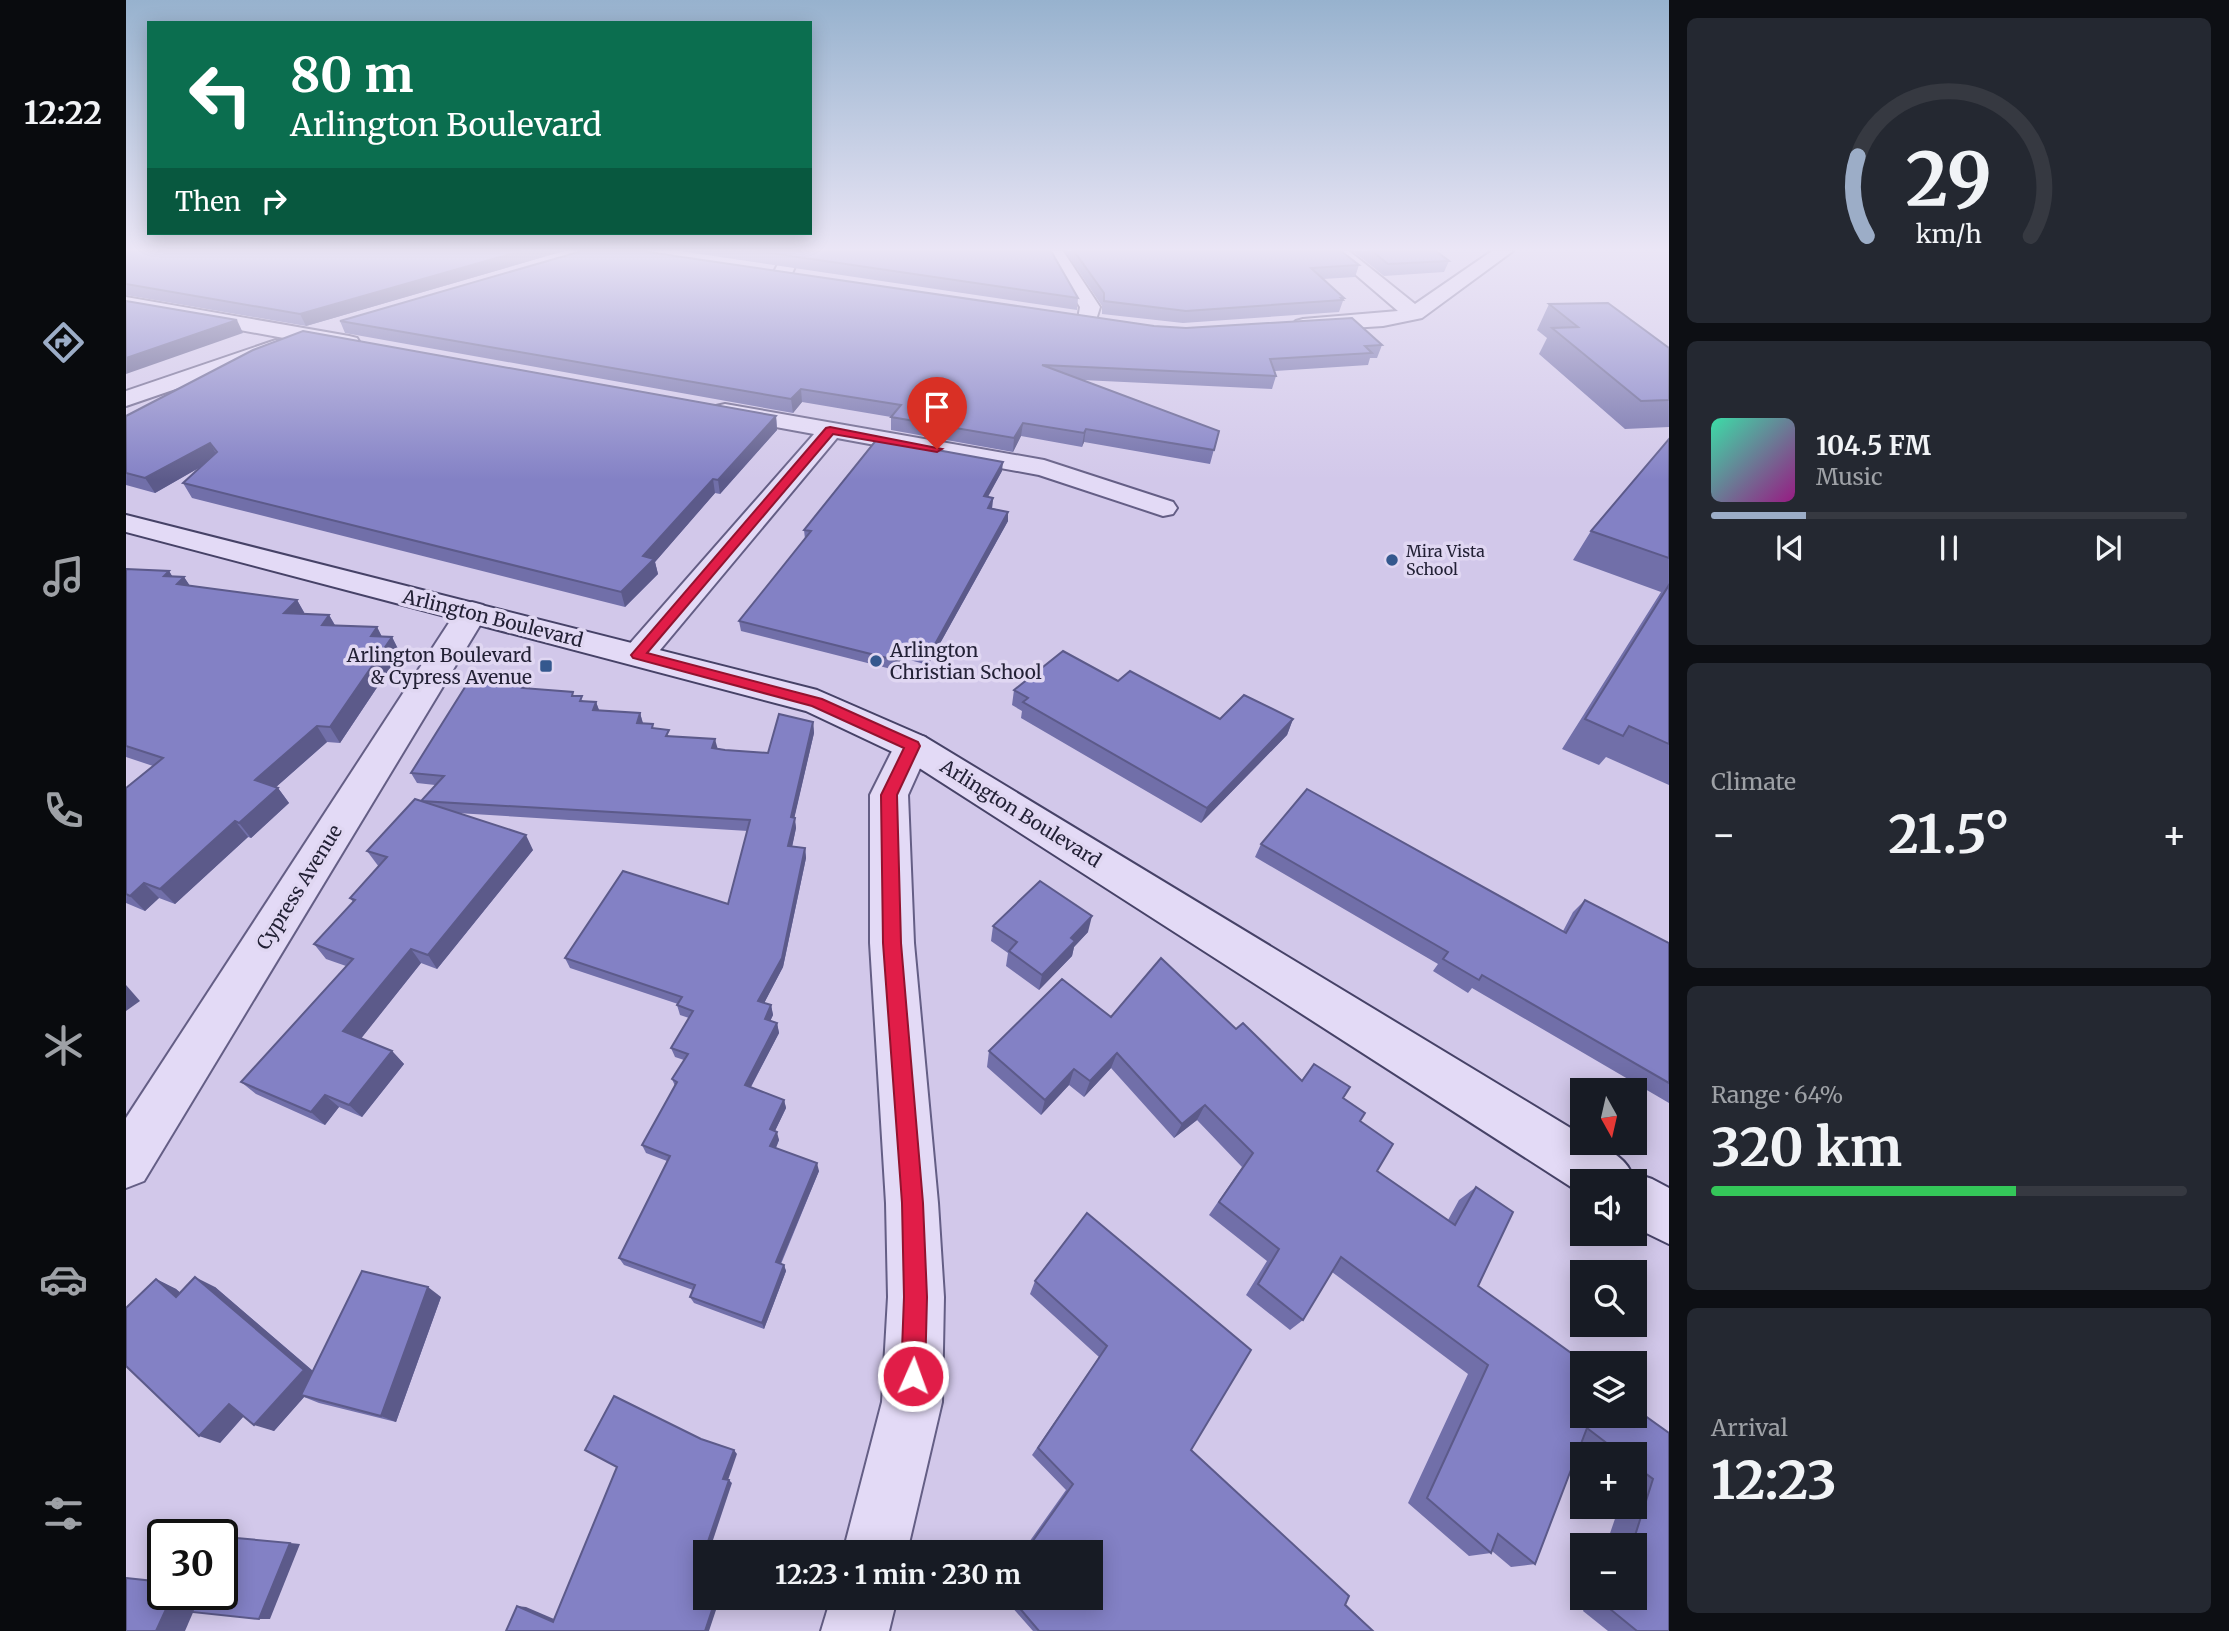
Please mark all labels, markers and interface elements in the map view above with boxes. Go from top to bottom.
text: 80 m [290,44,413,105]
icon: left [175,49,266,140]
text: 12:22 [24,93,102,133]
text: Arlington Boulevard [290,105,602,145]
text: 29 [1906,135,1992,227]
icon: right [255,182,293,220]
text: Then [175,185,241,218]
text: km/h [1916,218,1982,250]
icon: directions [39,318,88,367]
pin [907,377,967,449]
icon: arrive [918,388,956,426]
text: 104.5 FM [1816,429,1931,462]
text: Music [1816,462,1883,491]
icon: previous [1771,529,1809,567]
icon: pause [1930,529,1968,567]
icon: next [2089,529,2127,567]
place label: Mira Vista School [1406,541,1485,579]
icon: music [39,552,88,601]
marker: Mira Vista School [1384,552,1400,568]
street label: Arlington Boulevard [399,584,586,652]
place label: Arlington Christian School [889,638,1042,684]
place label: Arlington Boulevard & Cypress Avenue [346,643,532,689]
marker: Arlington Christian School [868,653,884,669]
marker: Arlington Boulevard & Cypress Avenue [538,658,554,674]
street label: Arlington Boulevard [935,753,1106,872]
text: Climate [1711,767,1796,796]
icon: phone [39,786,88,835]
text: 21.5° [1888,802,2010,867]
text: − [1711,811,1736,858]
text: + [2162,811,2187,858]
street label: Cypress Avenue [251,820,347,954]
icon: climate [39,1021,88,1070]
north arrow [1570,1078,1647,1155]
map controls [1570,1078,1647,1610]
text: Range · 64% [1711,1080,1843,1109]
text: 320 km [1711,1115,1902,1180]
button: sound [1570,1169,1647,1246]
icon: car [39,1255,88,1304]
button: search [1570,1260,1647,1337]
position arrow [876,1339,950,1413]
button: layers [1570,1351,1647,1428]
text: Arrival [1711,1413,1788,1442]
button: + [1570,1442,1647,1519]
text: 12:23 [1711,1448,1837,1513]
icon: filters [39,1489,88,1538]
speed limit sign: 30 [147,1519,238,1610]
button: − [1570,1533,1647,1610]
text: 12:23 · 1 min · 230 m [775,1558,1021,1591]

